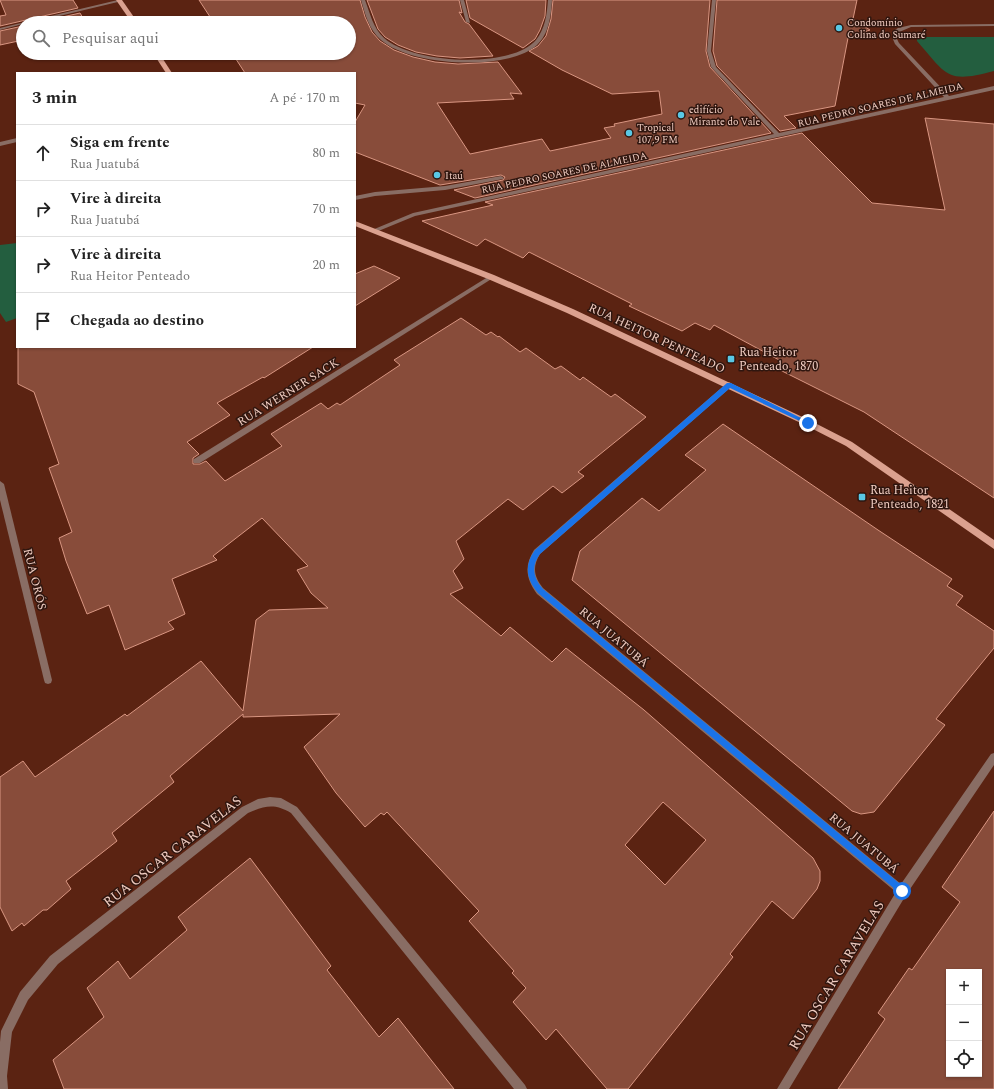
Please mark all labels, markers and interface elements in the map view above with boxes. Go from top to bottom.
place label: Condomínio Colina do Sumaré [847,15,926,43]
search box [16,16,356,60]
marker: Condomínio Colina do Sumaré [834,23,844,33]
icon: search [30,27,52,49]
text: Pesquisar aqui [62,27,159,50]
street label: RUA PEDRO SOARES DE ALMEIDA [796,78,965,132]
text: 3 min [32,85,77,111]
text: A pé · 170 m [270,88,340,108]
place label: edifício Mirante do Vale [689,102,761,130]
marker: edifício Mirante do Vale [676,110,686,120]
place label: Tropical 107,9 FM [637,120,678,148]
marker: Tropical 107,9 FM [624,128,634,138]
text: Siga em frente [70,131,170,154]
icon: ahead [32,142,54,164]
text: 80 m [313,143,340,163]
street label: RUA PEDRO SOARES DE ALMEIDA [480,147,649,198]
text: Rua Juatubá [70,154,140,174]
place label: Itaú [445,168,463,184]
marker: Itaú [432,170,442,180]
text: Vire à direita [70,187,161,210]
icon: right [32,198,54,220]
text: 70 m [313,199,340,219]
text: Rua Juatubá [70,210,140,230]
text: Vire à direita [70,243,161,266]
icon: right [32,254,54,276]
text: 20 m [313,255,340,275]
text: Rua Heitor Penteado [70,266,190,286]
street label: RUA HEITOR PENTEADO [585,298,728,379]
text: Chegada ao destino [70,309,204,332]
icon: arrive [32,310,54,332]
place label: Rua Heitor Penteado, 1870 [739,343,818,376]
street label: RUA WERNER SACK [234,353,343,431]
marker: Rua Heitor Penteado, 1870 [726,354,736,364]
route end [799,414,817,432]
place label: Rua Heitor Penteado, 1821 [870,481,949,514]
marker: Rua Heitor Penteado, 1821 [857,492,867,502]
street label: RUA ORÓS [18,546,51,612]
street label: RUA JUATUBÁ [575,602,653,672]
street label: RUA OSCAR CARAVELAS [99,791,246,912]
street label: RUA JUATUBÁ [825,808,903,878]
route start [893,882,911,900]
street label: RUA OSCAR CARAVELAS [783,897,889,1054]
map controls [946,969,982,1077]
button: + [946,969,982,1005]
button: − [946,1005,982,1041]
button: locate [946,1041,982,1077]

